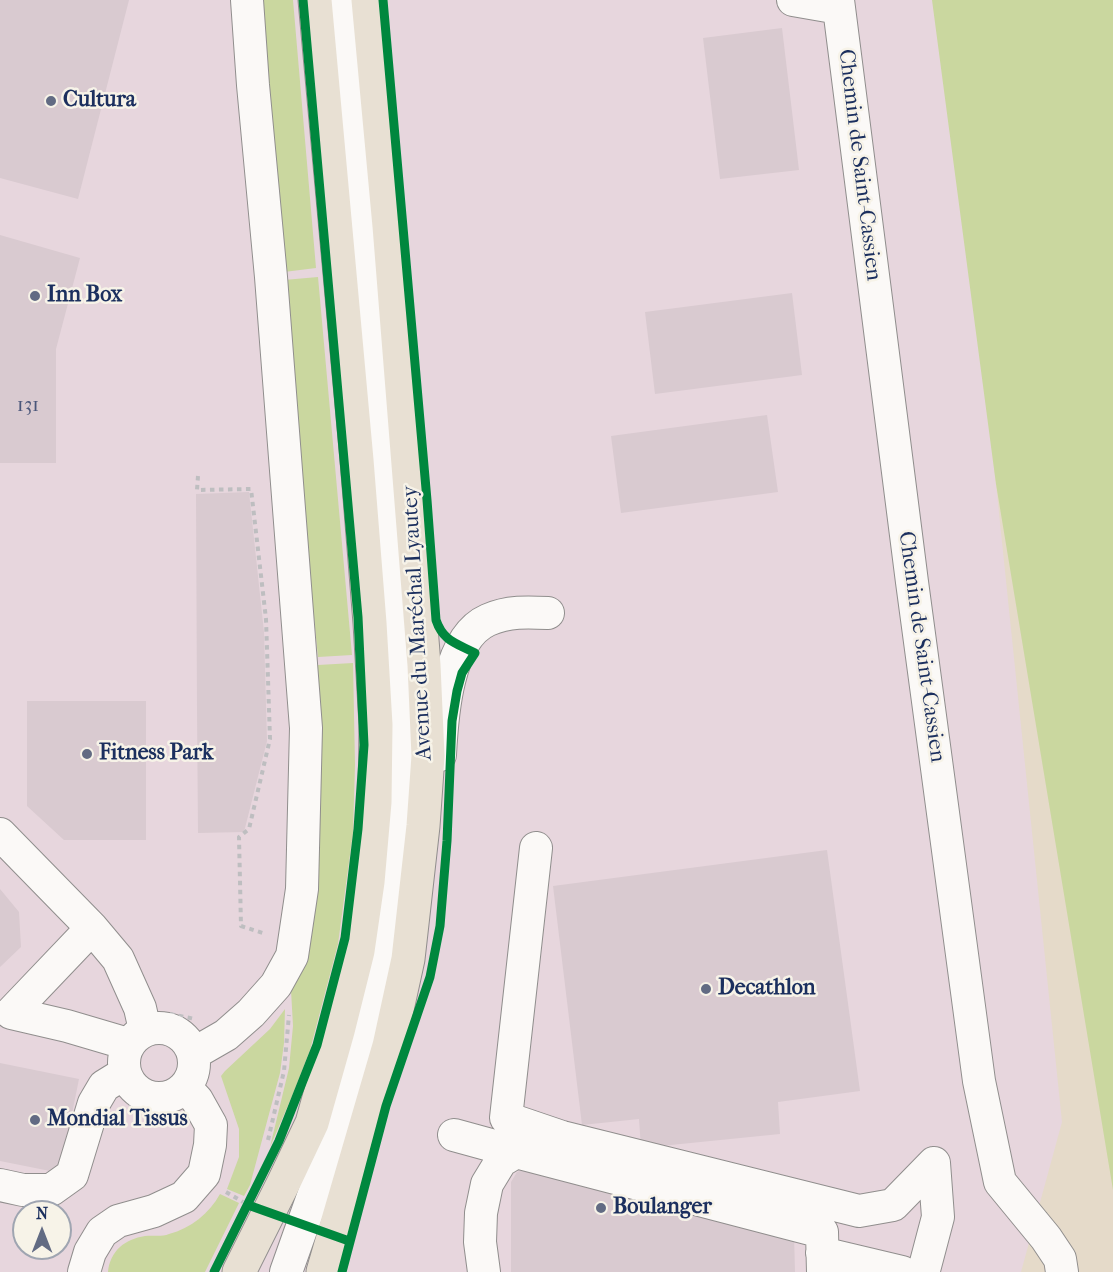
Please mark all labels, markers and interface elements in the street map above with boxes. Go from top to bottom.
street label: Chemin de Saint-Cassien [832,48,886,282]
place label: Cultura [63,88,136,114]
marker: Cultura [44,94,58,108]
place label: Inn Box [47,283,122,309]
marker: Inn Box [28,289,42,303]
house number: 131 [17,394,39,418]
street label: Avenue du Maréchal Lyautey [398,485,438,761]
street label: Chemin de Saint-Cassien [892,530,950,764]
place label: Fitness Park [99,741,213,767]
marker: Fitness Park [80,747,94,761]
place label: Decathlon [718,976,815,1002]
marker: Decathlon [699,982,713,996]
place label: Mondial Tissus [47,1107,188,1133]
marker: Mondial Tissus [28,1113,42,1127]
place label: Boulanger [613,1195,712,1221]
north arrow [12,1200,72,1260]
marker: Boulanger [594,1201,608,1215]
text: N [36,1204,48,1223]

